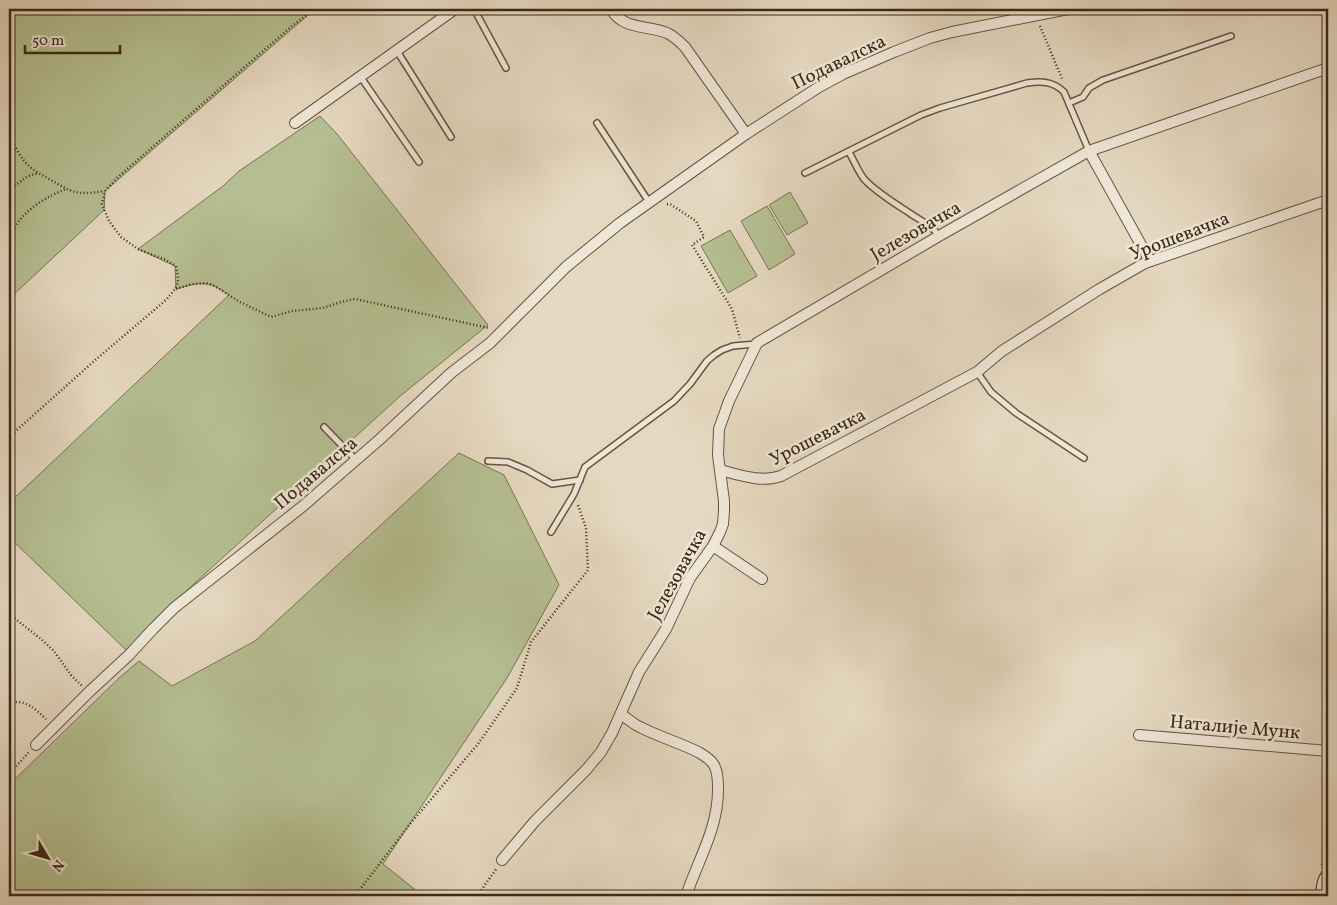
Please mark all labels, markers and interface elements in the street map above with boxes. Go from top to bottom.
scale bar [25,22,120,54]
street label: Подавалска [787,29,890,97]
text: 50 m [32,31,64,52]
street label: Јелезовачка [866,195,966,268]
street label: Урошевачка [1126,206,1233,268]
street label: Урошевачка [765,402,871,473]
street label: Подавалска [269,431,364,516]
street label: Јелезовачка [642,524,714,625]
street label: Наталије Мунк [1169,709,1301,747]
north arrow [22,832,72,882]
text: N [46,855,68,875]

